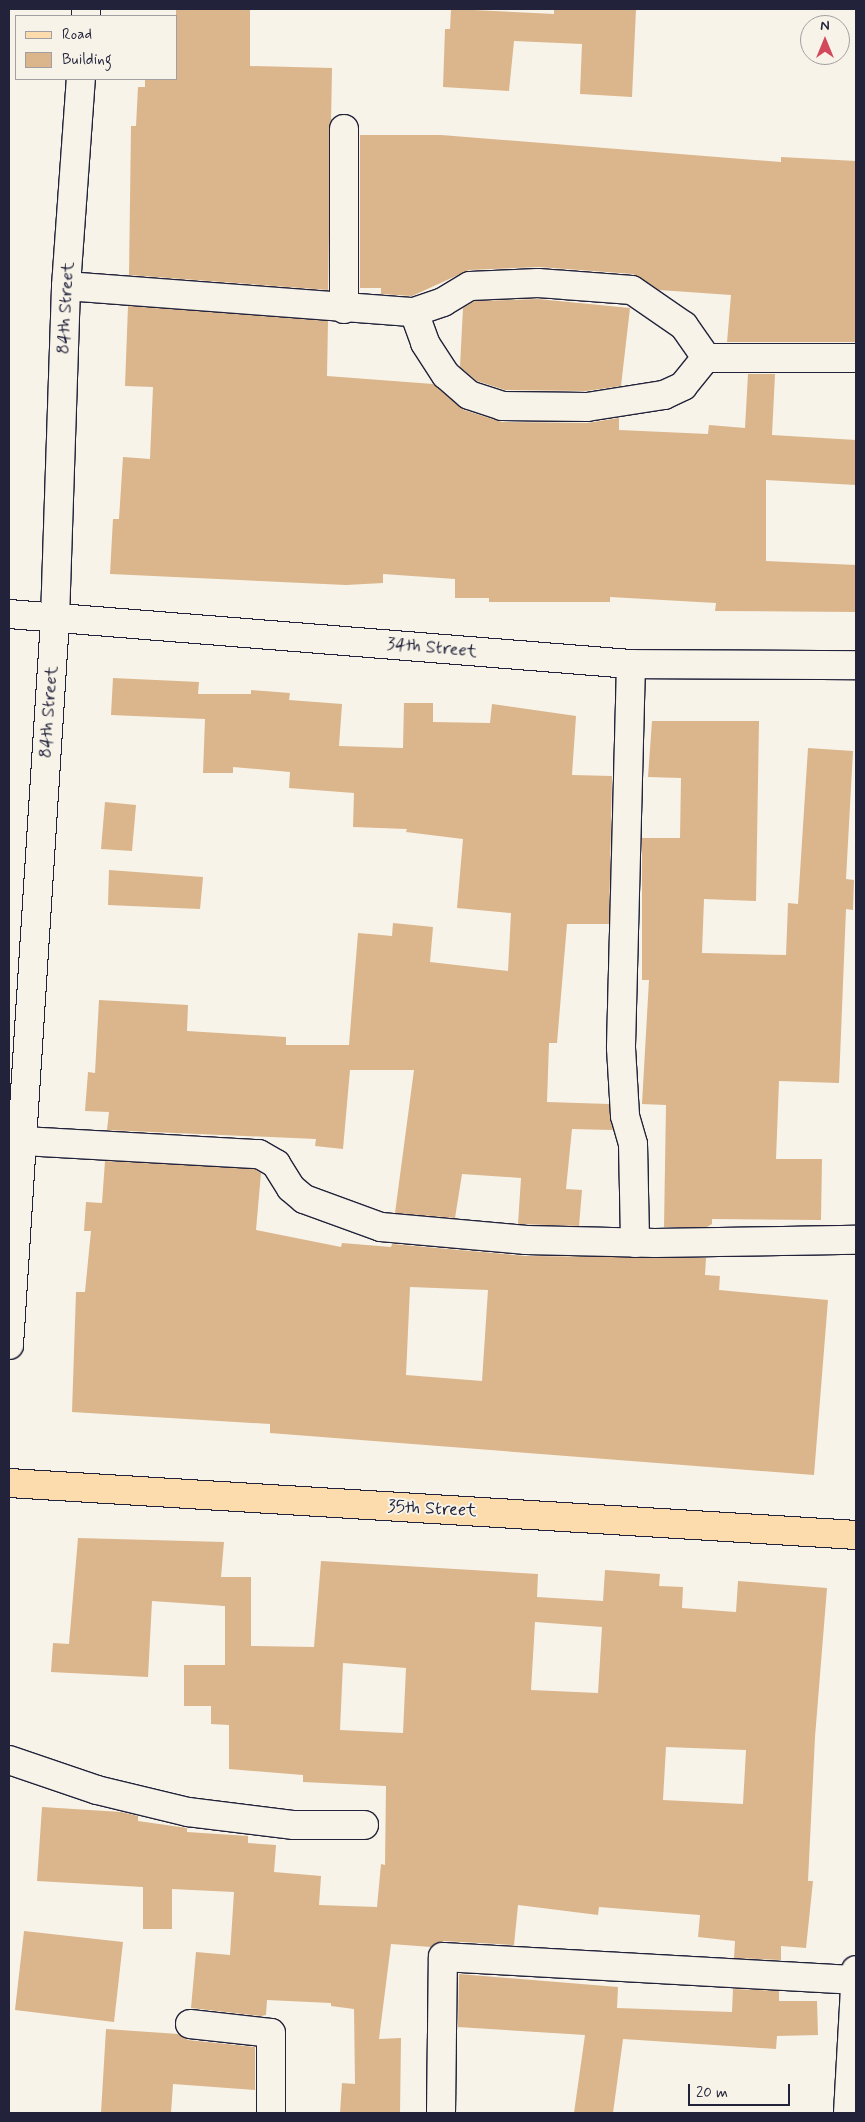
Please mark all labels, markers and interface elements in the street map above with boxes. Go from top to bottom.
legend [15,15,178,80]
north arrow [800,15,850,65]
text: N [820,17,830,35]
text: Road [62,25,92,45]
text: Building [62,50,112,70]
street label: 84th Street [53,261,79,355]
street label: 34th Street [386,633,478,663]
street label: 84th Street [35,665,63,759]
street label: 35th Street [387,1496,477,1522]
scale bar [690,2074,792,2106]
text: 20 m [696,2083,728,2103]

